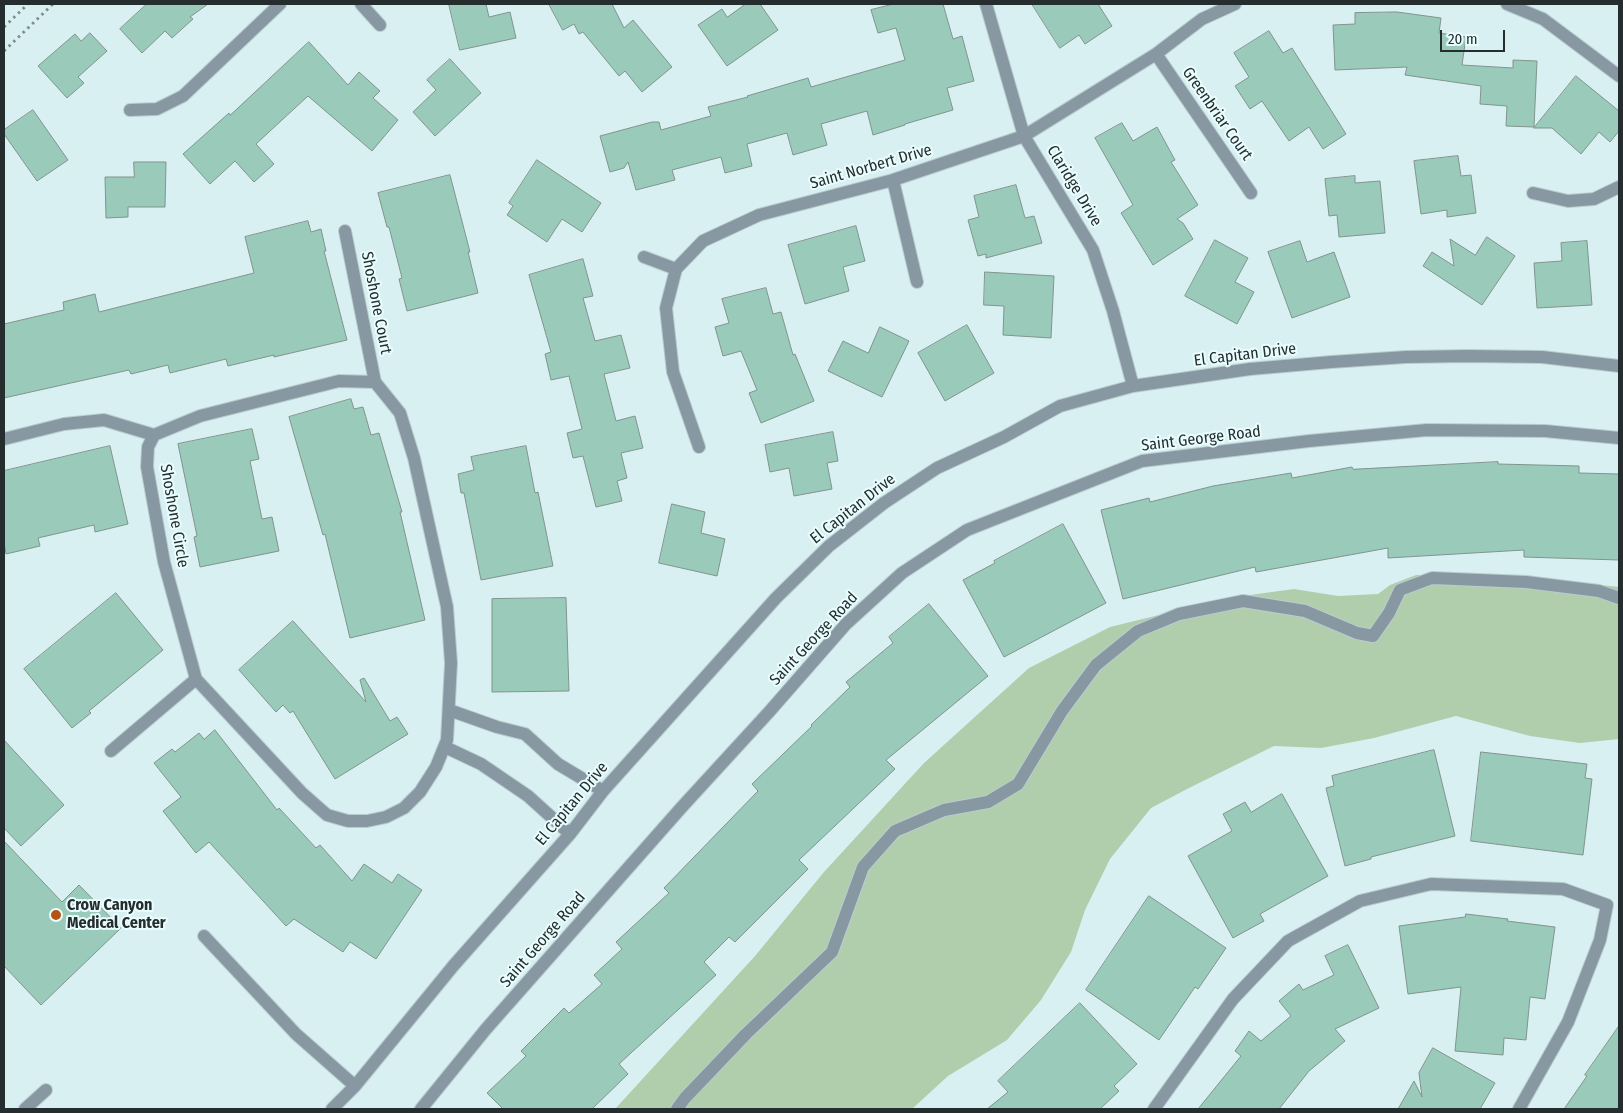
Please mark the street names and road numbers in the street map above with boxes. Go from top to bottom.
street label: Greenbriar Court [1178,64,1256,164]
street label: Saint Norbert Drive [808,140,934,194]
street label: Claridge Drive [1042,142,1106,230]
street label: Shoshone Court [357,250,395,356]
street label: El Capitan Drive [1193,339,1297,371]
street label: Saint George Road [1140,422,1262,456]
street label: Shoshone Circle [155,463,193,569]
street label: El Capitan Drive [807,470,899,548]
street label: Saint George Road [766,589,862,689]
street label: El Capitan Drive [532,758,612,850]
street label: Saint George Road [496,888,590,992]

